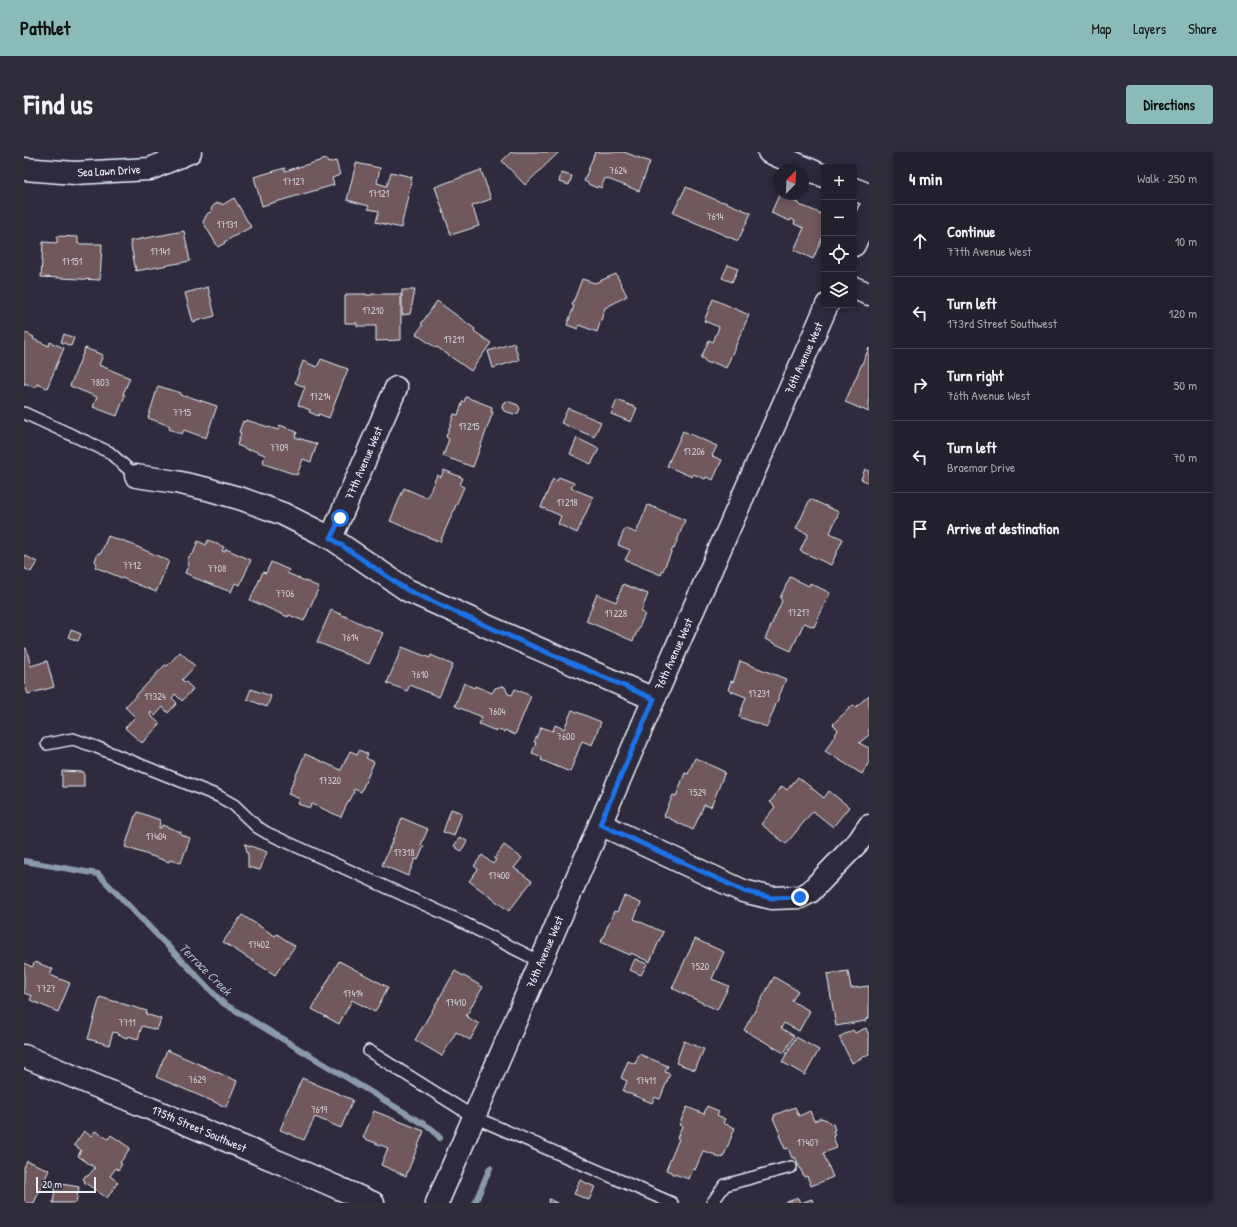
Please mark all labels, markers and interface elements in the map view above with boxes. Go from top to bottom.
text: Pathlet [20,15,70,41]
text: Map [1091,19,1111,38]
text: Layers [1133,19,1166,38]
text: Share [1188,19,1217,38]
text: Find us [24,85,93,123]
button: Directions [1126,85,1213,124]
street label: Sea Lawn Drive [77,160,141,181]
house number: 7624 [609,164,627,177]
north arrow [773,164,809,200]
map controls [821,164,857,308]
button: + [821,164,857,200]
text: 4 min [909,167,942,190]
text: Walk · 250 m [1137,169,1197,187]
house number: 17127 [283,175,305,188]
house number: 17121 [369,187,390,200]
button: − [821,200,857,236]
house number: 7614 [707,210,723,223]
house number: 17131 [217,218,238,231]
text: Continue [947,221,995,242]
icon: ahead [909,230,931,252]
text: 10 m [1175,232,1197,250]
button: locate [821,236,857,272]
text: 77th Avenue West [947,242,1031,260]
house number: 17141 [150,245,170,258]
house number: 17151 [62,255,82,268]
button: layers [821,272,857,308]
text: Turn left [947,293,997,314]
icon: left [909,302,931,324]
house number: 17210 [362,304,384,317]
text: 120 m [1169,304,1197,322]
text: 173rd Street Southwest [947,314,1057,332]
street label: 76th Avenue West [780,318,827,396]
house number: 17211 [444,333,465,346]
text: Turn right [947,365,1003,386]
icon: right [909,374,931,396]
house number: 7803 [91,376,110,389]
text: 50 m [1174,376,1197,394]
text: 76th Avenue West [947,386,1030,404]
house number: 17214 [310,390,331,403]
house number: 7715 [173,406,192,419]
house number: 17215 [458,420,480,433]
street label: 77th Avenue West [340,423,387,502]
text: Turn left [947,437,997,458]
house number: 7709 [270,441,288,454]
house number: 17206 [683,445,705,458]
icon: left [909,446,931,468]
text: 70 m [1173,448,1197,466]
text: Braemar Drive [947,458,1015,476]
house number: 17218 [556,496,578,509]
route start [331,509,349,527]
icon: arrive [909,518,931,540]
text: Arrive at destination [947,518,1059,539]
house number: 7712 [123,559,141,572]
house number: 7708 [208,562,226,575]
house number: 7706 [276,587,294,600]
house number: 17217 [788,606,810,619]
house number: 17228 [605,607,627,620]
street label: 76th Avenue West [650,614,697,692]
house number: 7614 [342,631,358,644]
house number: 7610 [411,668,429,681]
house number: 17231 [748,687,770,700]
house number: 17324 [144,690,166,703]
house number: 7604 [488,705,506,718]
house number: 7600 [557,730,575,743]
house number: 17320 [319,774,342,787]
house number: 7529 [688,786,706,799]
house number: 17404 [146,830,167,843]
house number: 17318 [393,846,415,859]
house number: 17400 [488,869,510,882]
route end [791,888,809,906]
street label: 76th Avenue West [522,912,568,990]
house number: 17402 [248,938,270,951]
water label: Terrace Creek [176,939,237,1000]
house number: 7520 [691,960,710,973]
house number: 7727 [36,982,56,995]
house number: 17414 [343,987,363,1000]
house number: 17410 [446,996,467,1009]
house number: 7711 [118,1016,136,1029]
house number: 7629 [188,1073,206,1086]
house number: 17411 [636,1074,656,1087]
street label: 175th Street Southwest [149,1101,250,1157]
house number: 7619 [311,1103,327,1116]
house number: 17407 [797,1136,819,1149]
scale bar [36,1175,96,1194]
text: 20 m [42,1177,62,1191]

